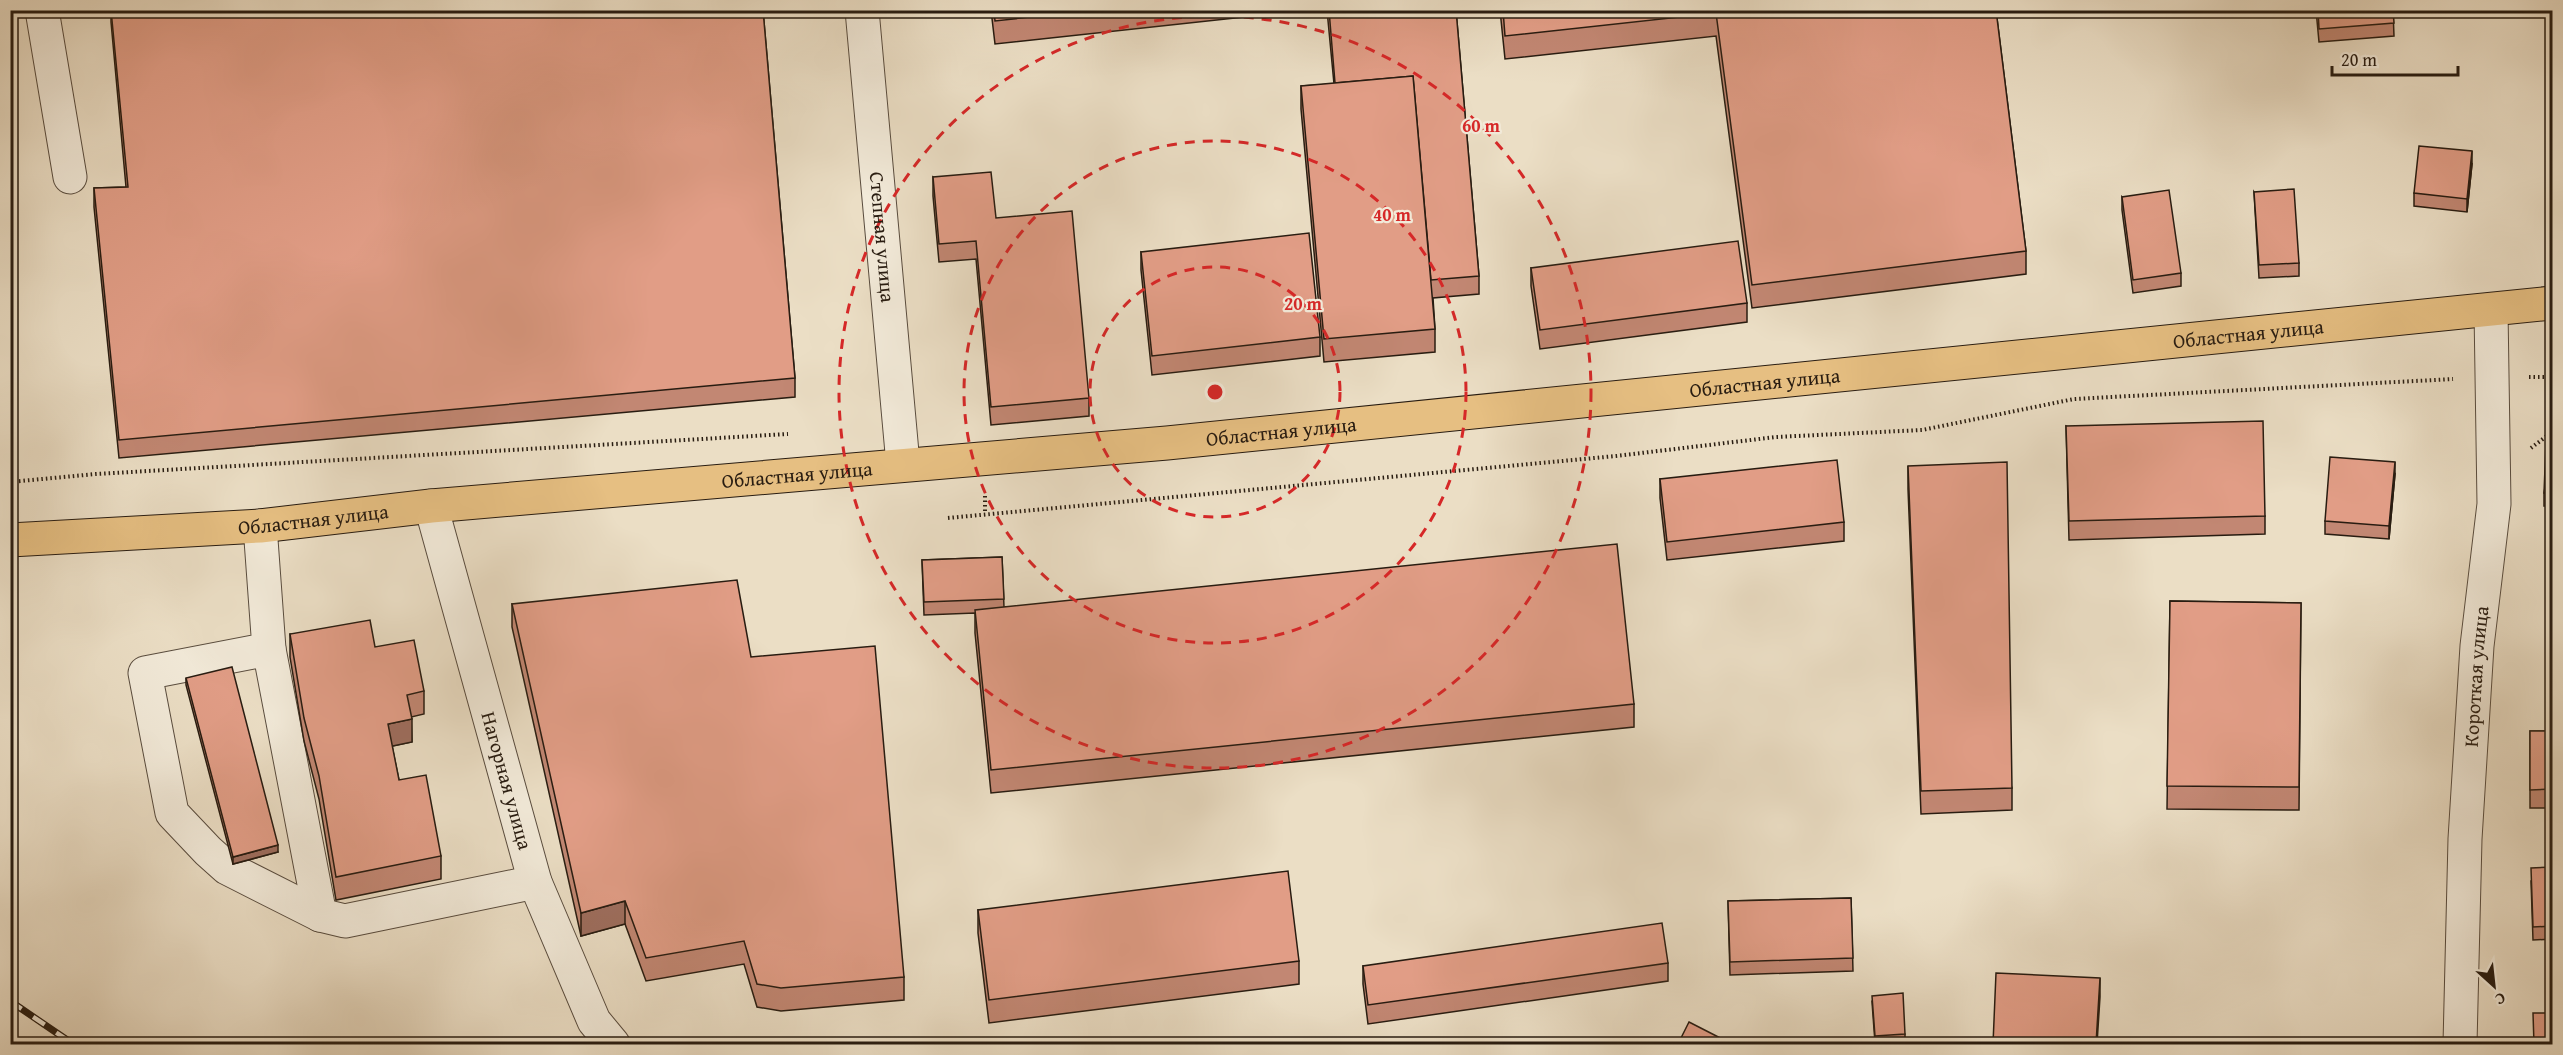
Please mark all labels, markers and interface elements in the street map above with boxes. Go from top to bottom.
scale bar [2332,39,2458,77]
text: 20 m [2341,46,2377,73]
text: 60 m [1462,112,1501,139]
street label: Степная улица [863,171,903,304]
text: 40 m [1373,201,1412,228]
text: 20 m [1284,290,1323,317]
street label: Областная улица [2172,311,2325,355]
street label: Областная улица [1688,360,1842,404]
centre of rings [1205,382,1225,402]
street label: Областная улица [1204,409,1358,453]
street label: Областная улица [720,453,874,495]
street label: Областная улица [237,496,390,541]
street label: Короткая улица [2456,604,2496,748]
street label: Нагорная улица [475,708,540,853]
north arrow [2464,956,2524,1016]
text: С [2491,987,2510,1012]

